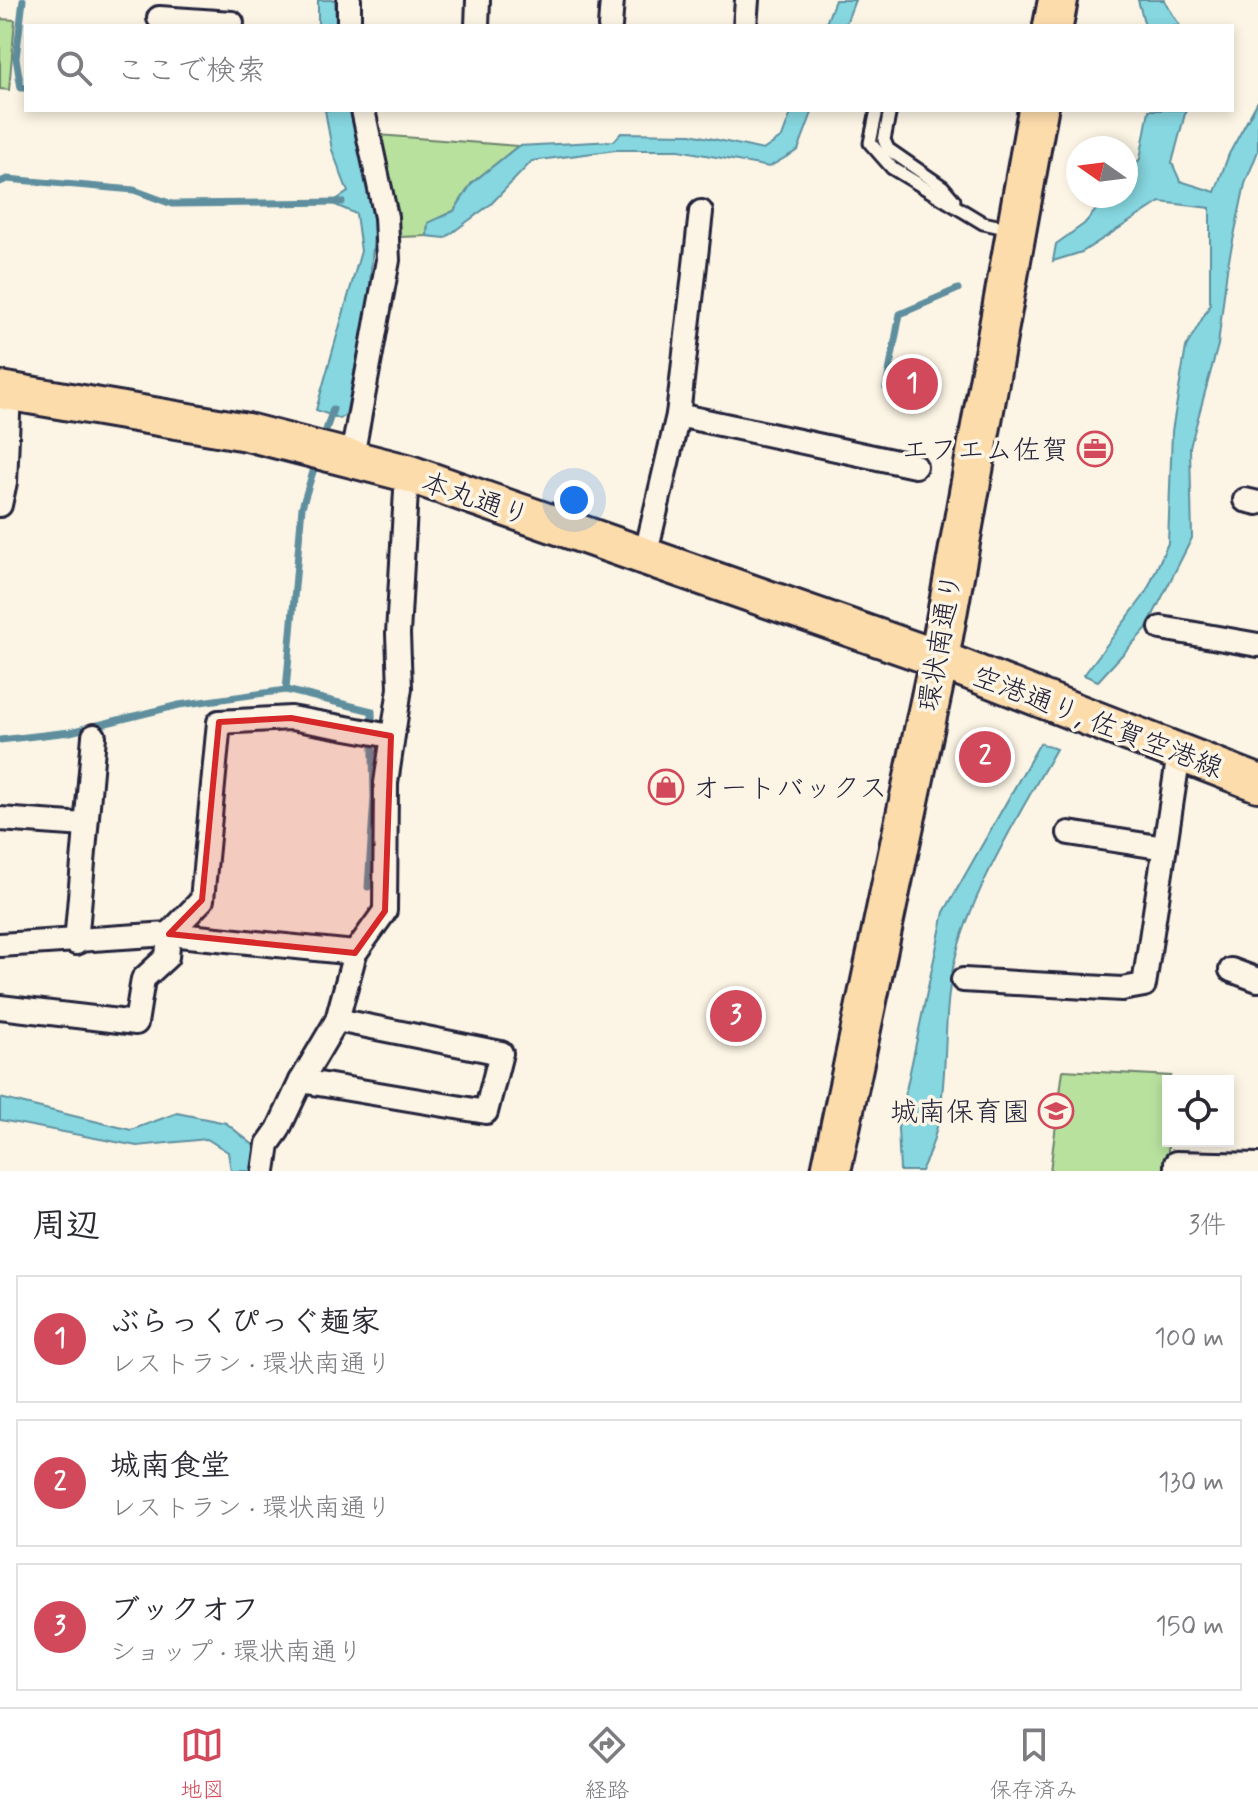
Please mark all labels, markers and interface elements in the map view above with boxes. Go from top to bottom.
search box [24,24,1234,112]
icon: search [52,46,96,90]
text: ここで検索 [116,52,266,91]
north arrow [1066,136,1138,208]
pin: 1 [886,354,938,414]
office icon: エフエム佐賀 [1076,430,1114,468]
place label: エフエム佐賀 [902,433,1069,470]
street label: 本丸通り [416,465,534,536]
your location [554,480,594,520]
street label: 環状南通り [911,570,972,715]
street label: 空港通り, 佐賀空港線 [966,658,1228,788]
pin: 2 [959,727,1011,787]
shop icon: オートバックス [647,768,685,806]
place label: オートバックス [692,771,887,808]
pin: 3 [710,986,762,1046]
map controls [1162,1075,1234,1147]
button: locate [1162,1075,1234,1147]
school or university icon: 城南保育園 [1037,1092,1075,1130]
place label: 城南保育園 [890,1095,1030,1132]
text: 周辺 [32,1204,100,1249]
text: 3件 [1188,1209,1226,1243]
text: ぶらっくぴっぐ麺家 [110,1303,380,1342]
text: 1 [54,1322,66,1356]
text: 100 m [1154,1322,1224,1356]
text: レストラン · 環状南通り [110,1348,392,1382]
text: 城南食堂 [110,1447,230,1486]
text: 2 [54,1466,66,1500]
text: 130 m [1158,1466,1224,1500]
text: レストラン · 環状南通り [110,1492,392,1526]
text: ブックオフ [110,1591,260,1630]
text: 3 [54,1610,66,1644]
text: 150 m [1155,1610,1224,1644]
text: ショップ · 環状南通り [110,1636,363,1670]
tab: 地図 [180,1723,224,1805]
tab: 経路 [585,1723,629,1805]
tab: 保存済み [990,1723,1078,1805]

